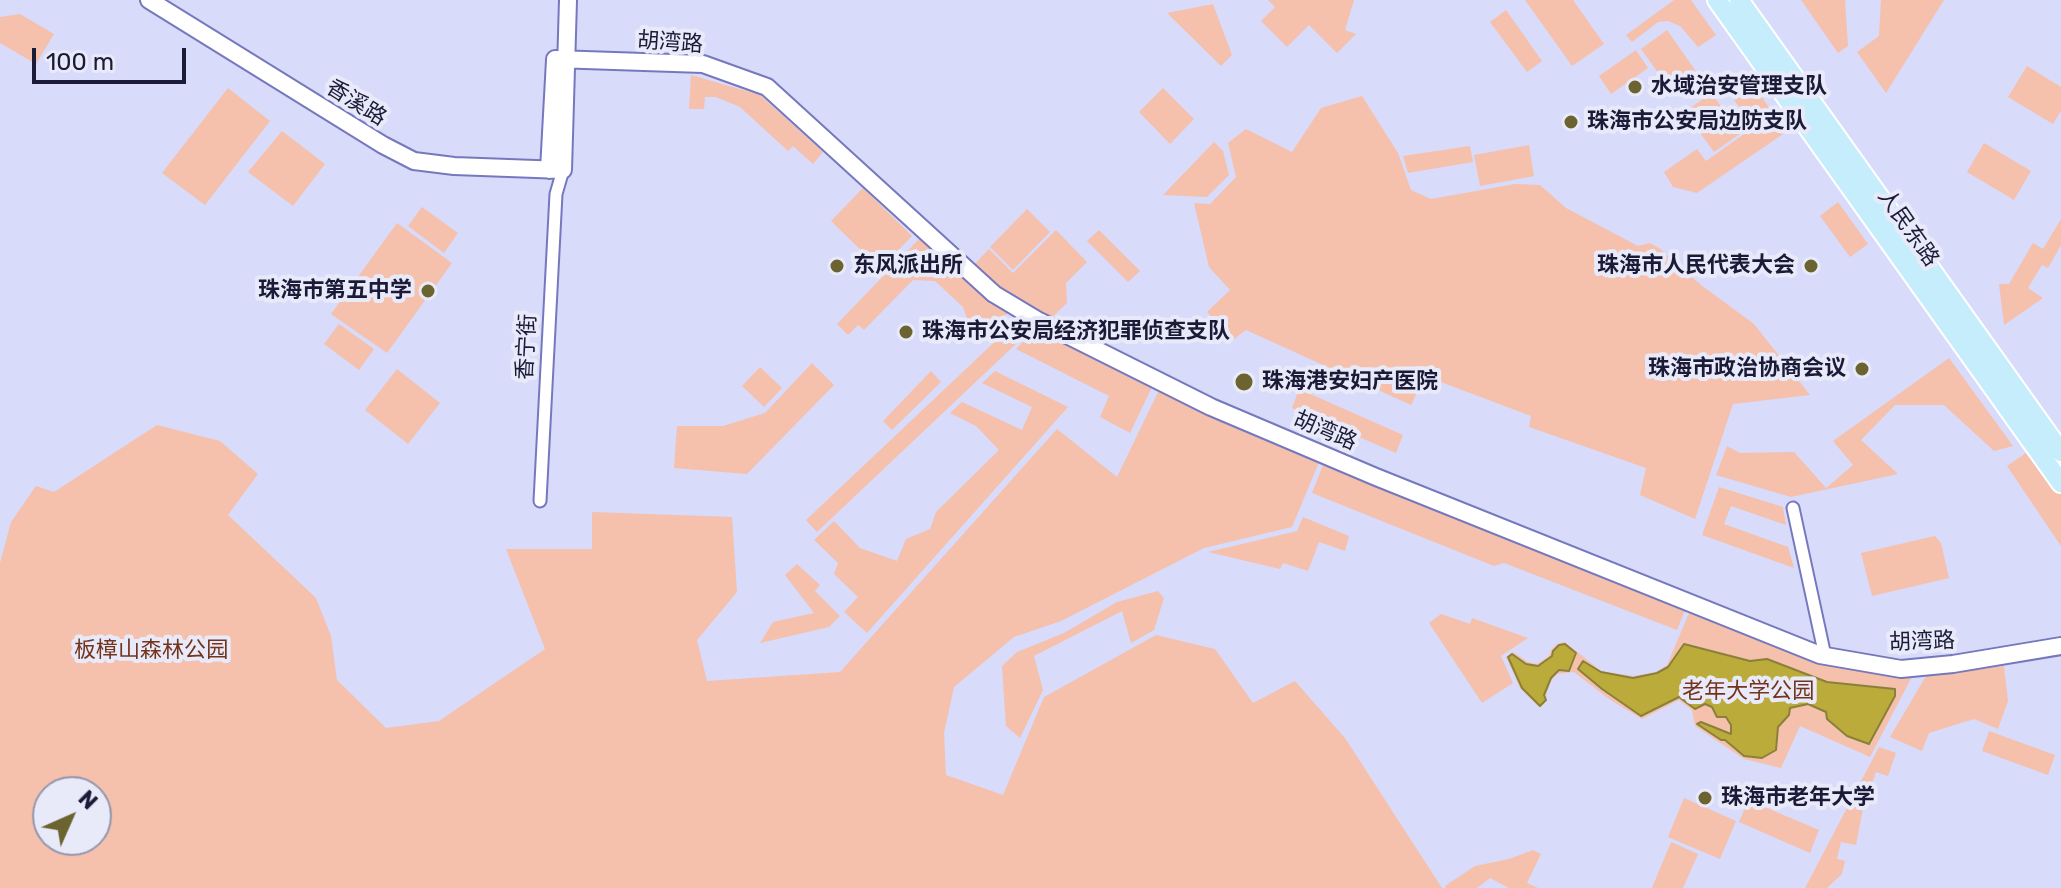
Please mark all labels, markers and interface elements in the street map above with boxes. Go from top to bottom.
street label: 胡湾路 [636,28,704,58]
scale bar [36,32,190,82]
text: 100 m [46,48,114,76]
street label: 香溪路 [321,74,391,132]
place label: 水域治安管理支队 [1651,74,1827,100]
marker: 水域治安管理支队 [1626,78,1644,96]
place label: 珠海市公安局边防支队 [1587,109,1807,135]
marker: 珠海市公安局边防支队 [1562,113,1580,131]
street label: 人民东路 [1872,184,1944,272]
place label: 东风派出所 [853,253,963,279]
place label: 珠海市人民代表大会 [1597,253,1795,279]
marker: 东风派出所 [828,257,846,275]
marker: 珠海市人民代表大会 [1802,257,1820,275]
place label: 珠海市第五中学 [258,278,412,304]
marker: 珠海市第五中学 [419,282,437,300]
street label: 香宁街 [512,313,542,381]
place label: 珠海市公安局经济犯罪侦查支队 [922,319,1230,345]
marker: 珠海市公安局经济犯罪侦查支队 [897,323,915,341]
place label: 珠海市政治协商会议 [1648,356,1846,382]
marker: 珠海市政治协商会议 [1853,360,1871,378]
place label: 珠海港安妇产医院 [1262,369,1438,395]
marker: 珠海港安妇产医院 [1233,371,1255,393]
street label: 胡湾路 [1289,406,1361,456]
street label: 胡湾路 [1889,628,1955,656]
park label: 板樟山森林公园 [74,638,228,664]
park label: 老年大学公园 [1682,679,1814,705]
north arrow [32,776,112,856]
text: N [73,785,103,815]
place label: 珠海市老年大学 [1721,785,1875,811]
marker: 珠海市老年大学 [1696,789,1714,807]

